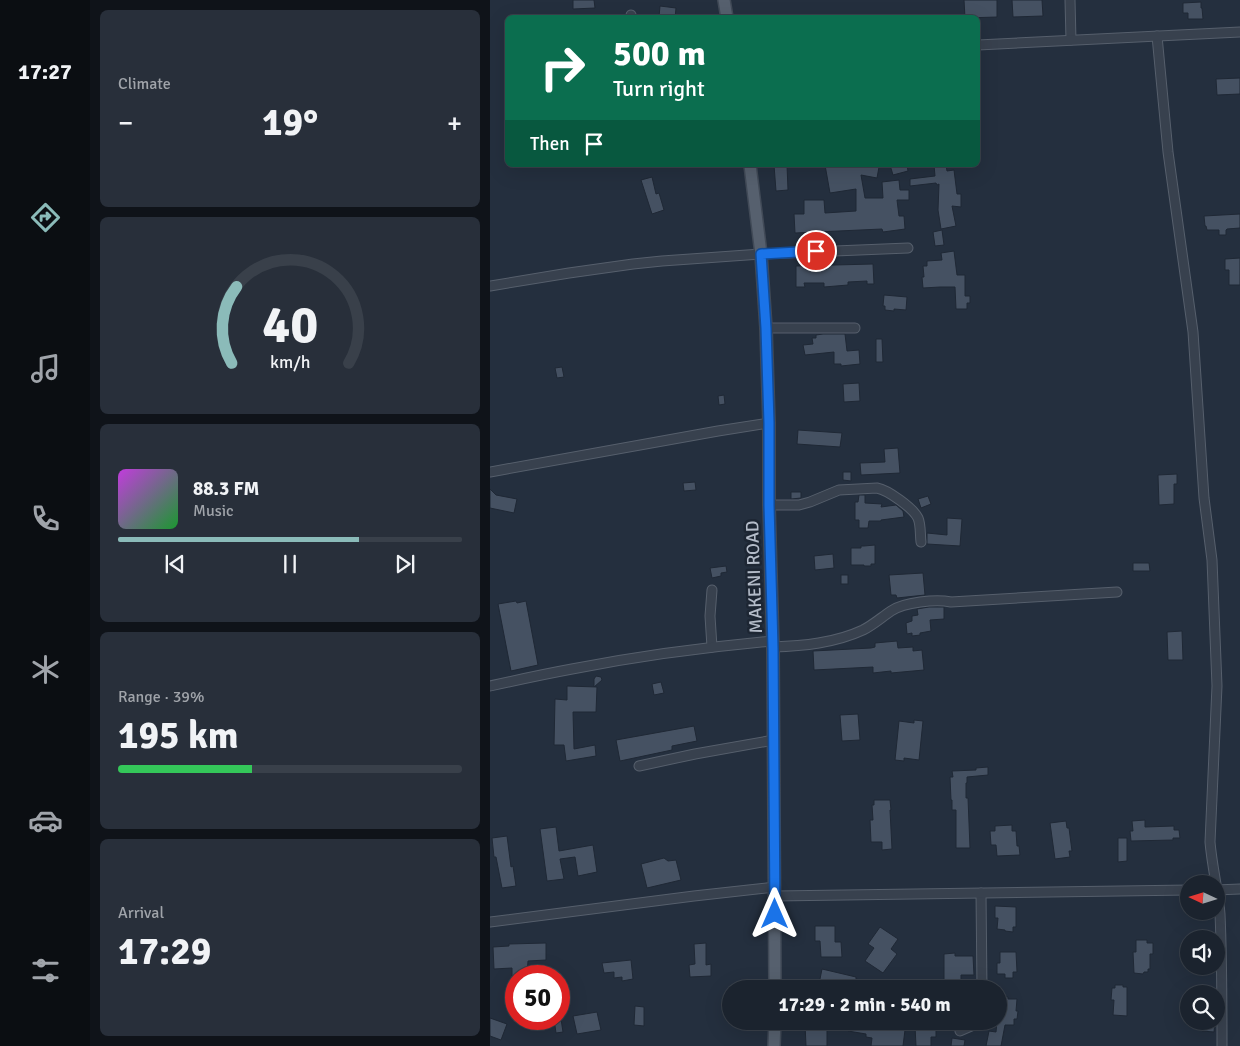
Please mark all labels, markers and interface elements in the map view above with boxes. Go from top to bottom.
text: 500 m [613,32,706,75]
icon: right [530,35,595,100]
text: 17:27 [18,58,72,85]
text: Climate [118,74,171,94]
text: Turn right [613,75,705,102]
text: 19° [262,99,318,146]
text: − [118,106,133,140]
text: + [447,106,462,140]
icon: arrive [580,130,608,158]
text: Then [530,132,570,156]
icon: directions [28,200,63,235]
pin [795,230,837,272]
icon: arrive [802,237,830,265]
text: 40 [262,293,318,357]
icon: music [28,351,63,386]
text: km/h [270,351,310,373]
text: 88.3 FM [193,477,259,501]
icon: phone [28,501,63,536]
text: Music [193,501,234,521]
street label: MAKENI ROAD [741,520,767,634]
icon: previous [161,550,189,578]
icon: pause [276,550,304,578]
icon: next [391,550,419,578]
icon: climate [28,652,63,687]
text: Range · 39% [118,687,204,707]
text: 195 km [118,712,239,759]
icon: car [28,803,63,838]
north arrow [1180,875,1225,920]
map controls [1180,875,1225,1030]
position arrow [748,887,800,939]
text: Arrival [118,903,164,923]
text: 17:29 [118,928,211,975]
button: sound [1180,930,1225,975]
icon: filters [28,953,63,988]
speed limit sign: 50 [505,965,570,1030]
button: search [1180,985,1225,1030]
text: 17:29 · 2 min · 540 m [778,993,951,1017]

